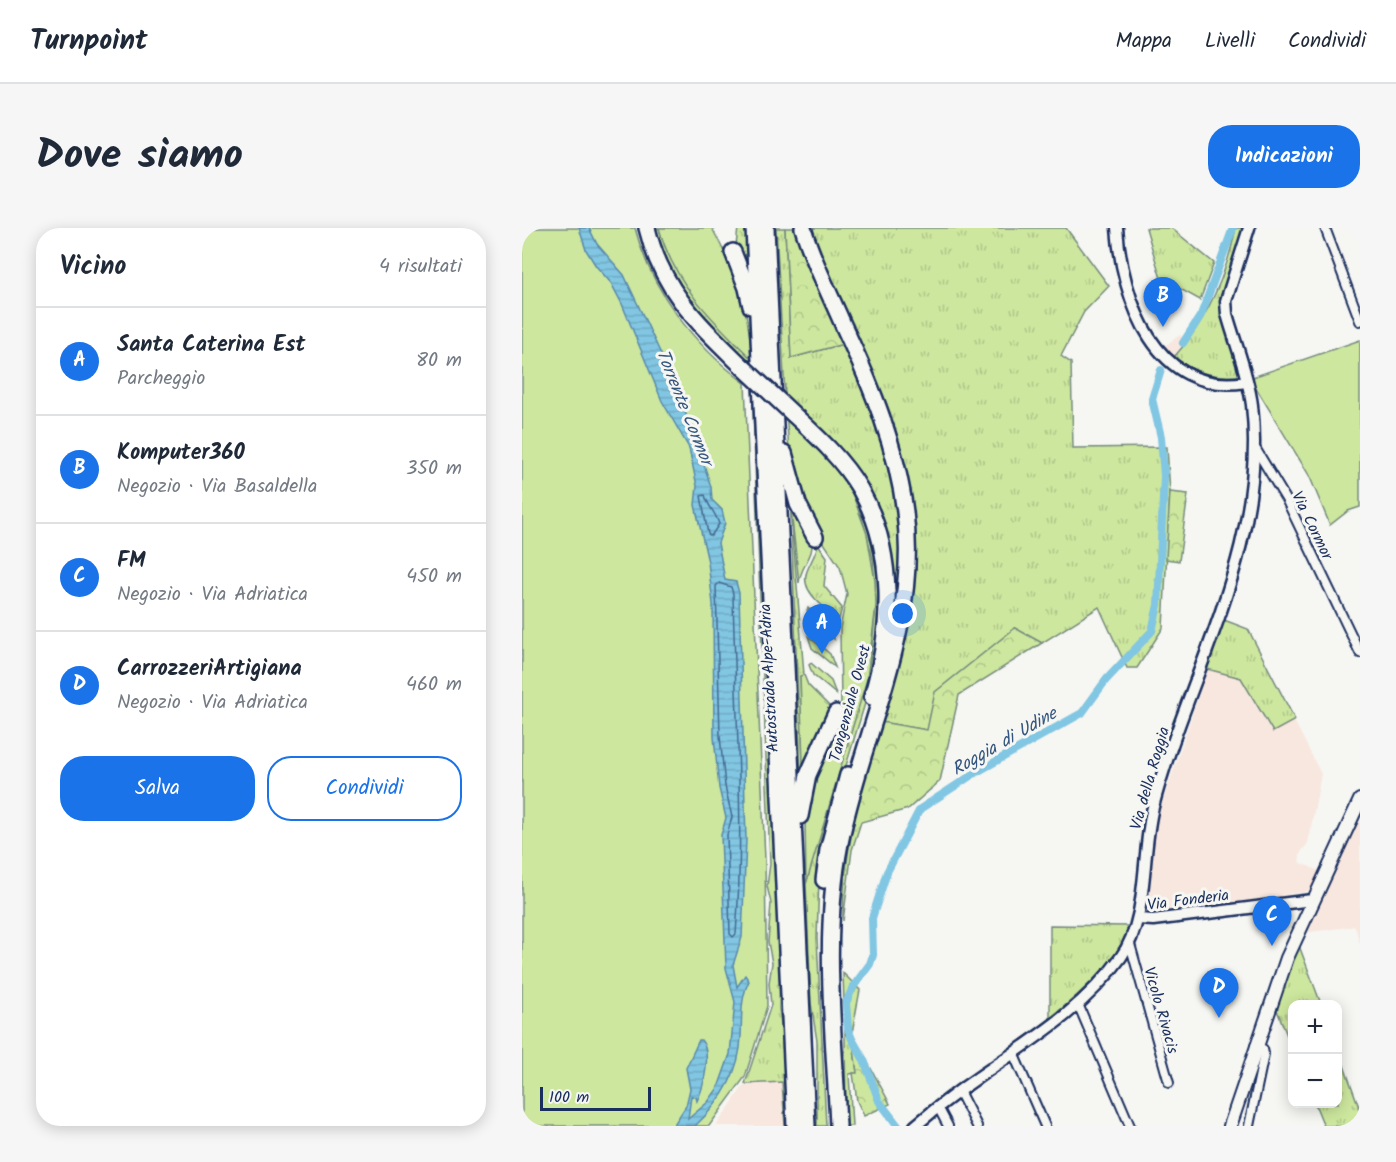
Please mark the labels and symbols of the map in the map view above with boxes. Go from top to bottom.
pin: B [1144,278,1182,327]
water label: Torrente Cormor [647,345,722,474]
street label: Via Cormor [1284,487,1340,566]
your location [888,599,917,628]
street label: Autostrada Alpe-Adria [753,603,786,753]
pin: A [802,604,842,654]
street label: Tangenziale Ovest [823,641,878,765]
water label: Roggia di Udine [946,699,1065,784]
street label: Via della Roggia [1124,724,1177,833]
street label: Via Fonderia [1146,883,1230,918]
pin: C [1252,896,1292,946]
street label: Vicolo Rivacis [1136,964,1185,1057]
pin: D [1200,968,1238,1018]
scale bar [540,1084,651,1112]

